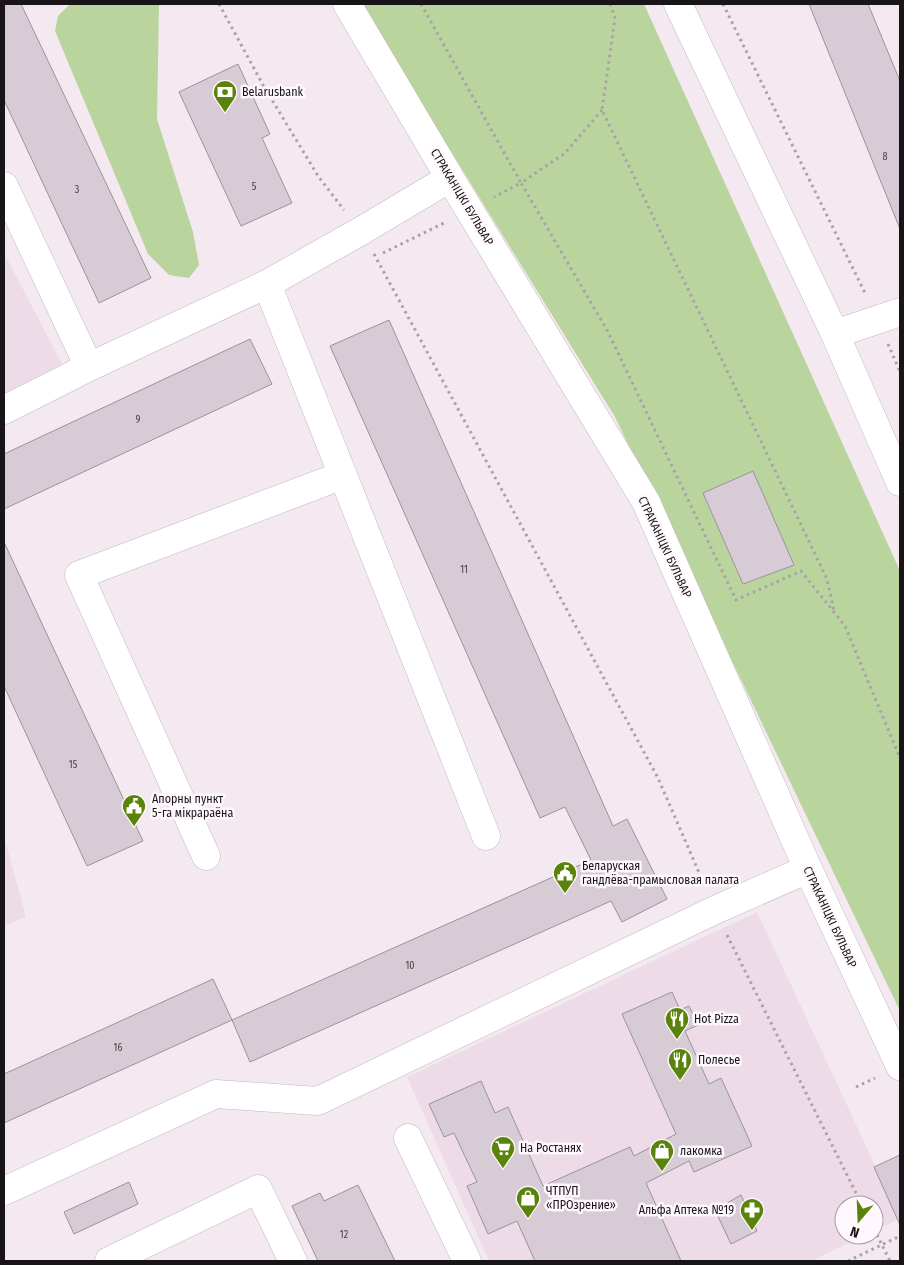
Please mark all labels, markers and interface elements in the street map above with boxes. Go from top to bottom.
bank icon: Belarusbank [212,79,238,113]
place label: Belarusbank [242,85,304,99]
street label: СТРАКАНІЦКІ БУЛЬВАР [428,146,496,248]
house number: 8 [883,151,888,163]
house number: 5 [252,181,257,193]
house number: 3 [75,184,80,196]
house number: 9 [136,414,141,426]
street label: СТРАКАНІЦКІ БУЛЬВАР [635,494,695,600]
house number: 11 [460,564,468,576]
house number: 15 [69,759,78,771]
place label: Апорны пункт 5-га мікрараёна [152,792,233,820]
public building icon: Апорны пункт 5-га мікрараёна [121,793,147,827]
place label: Беларуская гандлёва-прамысловая палата [582,859,739,887]
public building icon: Беларуская гандлёва-прамысловая палата [552,860,578,894]
street label: СТРАКАНІЦКІ БУЛЬВАР [800,864,860,970]
house number: 10 [405,960,415,972]
restaurant icon: Hot Pizza [664,1006,690,1040]
place label: Hot Pizza [694,1012,739,1026]
house number: 16 [114,1042,122,1054]
restaurant icon: Полесье [667,1047,693,1081]
place label: Полесье [698,1053,740,1067]
supermarket icon: На Ростанях [490,1135,516,1169]
shop icon: лакомка [649,1138,675,1172]
place label: На Ростанях [520,1141,582,1155]
place label: лакомка [680,1144,723,1158]
place label: ЧТПУП «ПРОзрение» [546,1184,616,1212]
shop icon: ЧТПУП «ПРОзрение» [515,1185,541,1219]
north arrow [834,1195,884,1245]
pharmacy icon: Альфа Аптека №19 [739,1197,765,1231]
place label: Альфа Аптека №19 [639,1203,734,1217]
text: N [848,1222,862,1241]
house number: 12 [340,1229,349,1241]

